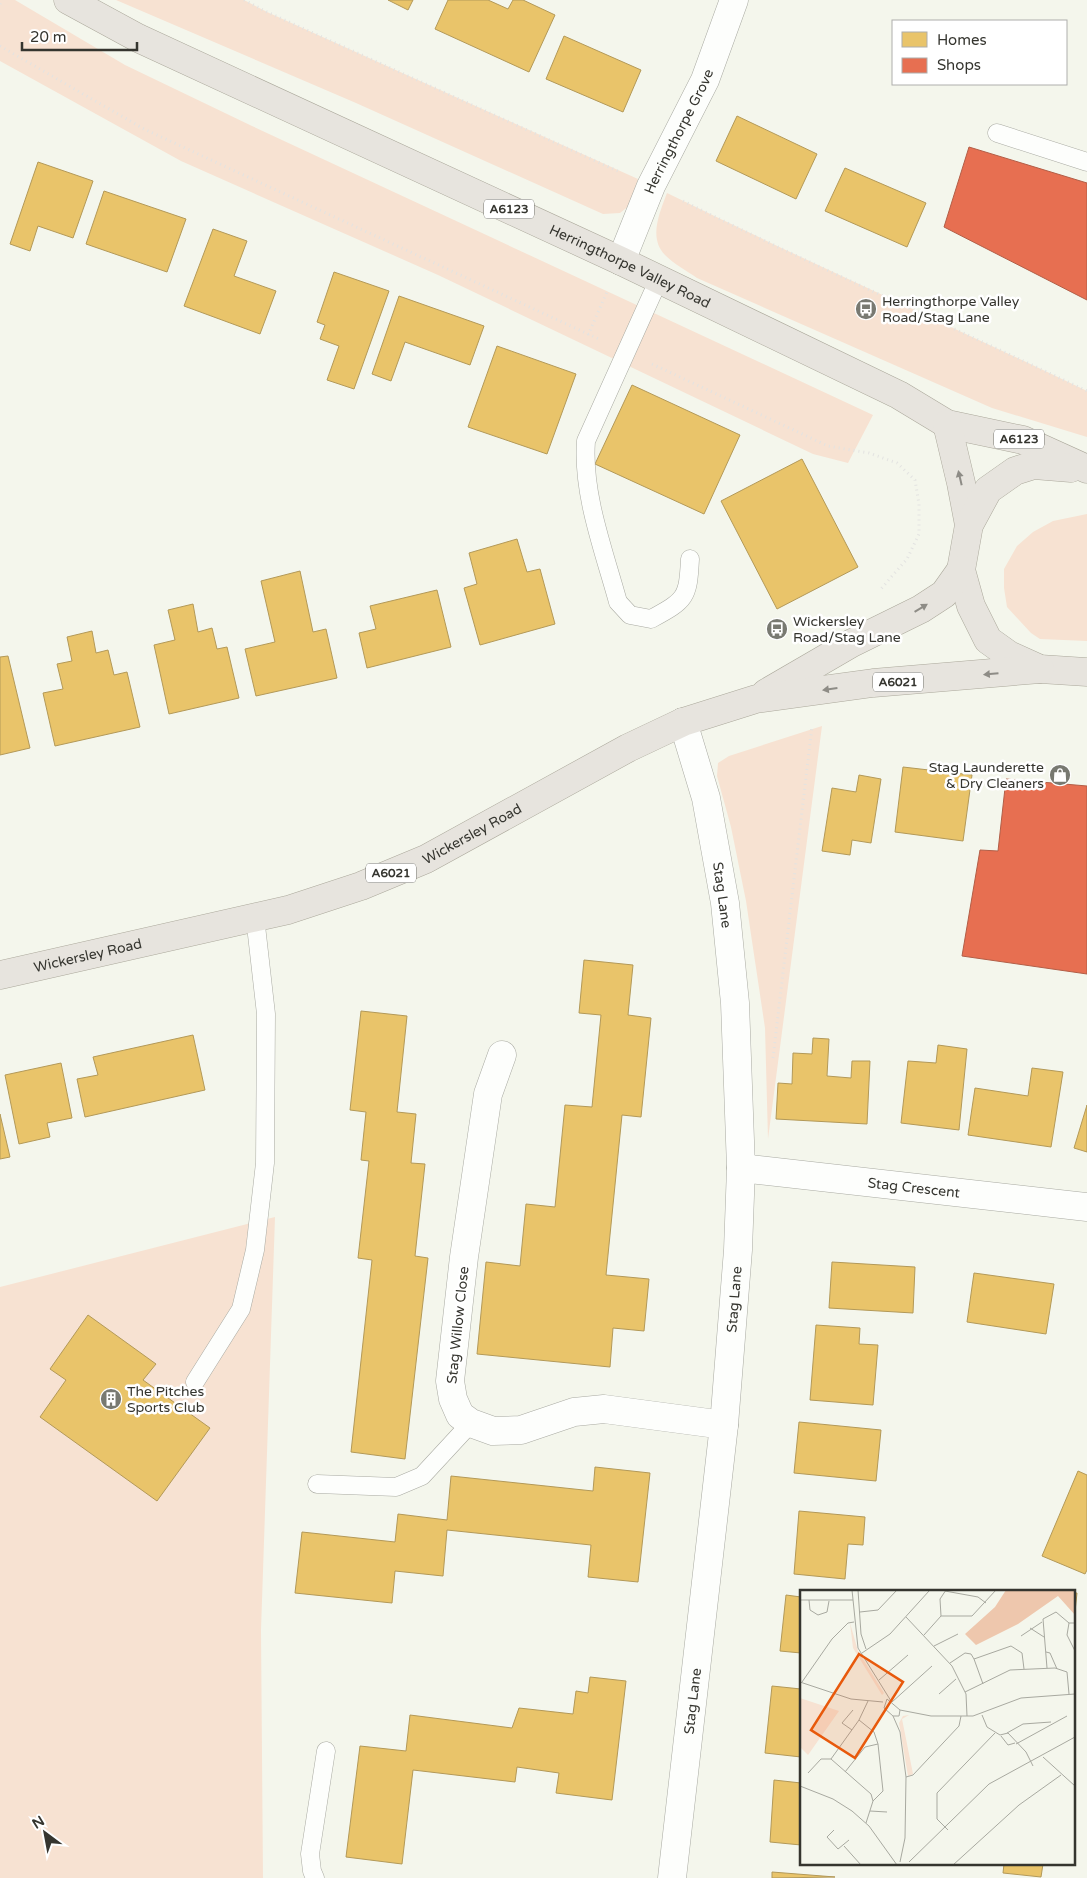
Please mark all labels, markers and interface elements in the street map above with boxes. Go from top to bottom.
scale bar [22,20,138,52]
legend [892,20,1067,85]
text: 20 m [30,28,67,46]
text: Homes [937,31,987,49]
text: Shops [937,56,981,74]
street label: Herringthorpe Grove [640,67,717,196]
road number: A6123 [484,200,534,218]
street label: Herringthorpe Valley Road [547,221,713,311]
place label: Herringthorpe Valley Road/Stag Lane [882,293,1020,326]
bus stop icon: Herringthorpe Valley Road/Stag Lane [854,297,878,321]
road number: A6123 [994,429,1044,448]
one-way arrow [956,470,964,485]
one-way arrow [915,604,928,613]
place label: Wickersley Road/Stag Lane [793,613,901,646]
bus stop icon: Wickersley Road/Stag Lane [765,617,789,641]
one-way arrow [983,670,999,678]
road number: A6021 [873,672,923,692]
one-way arrow [821,685,837,693]
place label: Stag Launderette & Dry Cleaners [929,759,1044,792]
shop icon: Stag Launderette & Dry Cleaners [1048,763,1072,787]
street label: Wickersley Road [420,800,524,868]
street label: Stag Lane [709,861,735,929]
road number: A6021 [366,864,416,882]
street label: Wickersley Road [32,935,143,976]
street label: Stag Crescent [867,1174,961,1201]
street label: Stag Willow Close [443,1265,473,1385]
street label: Stag Lane [723,1266,745,1333]
place label: The Pitches Sports Club [127,1383,205,1416]
building icon: The Pitches Sports Club [99,1387,123,1411]
inset map [800,1590,1074,1866]
street label: Stag Lane [680,1667,705,1735]
north arrow [20,1808,70,1858]
text: N [29,1812,48,1833]

